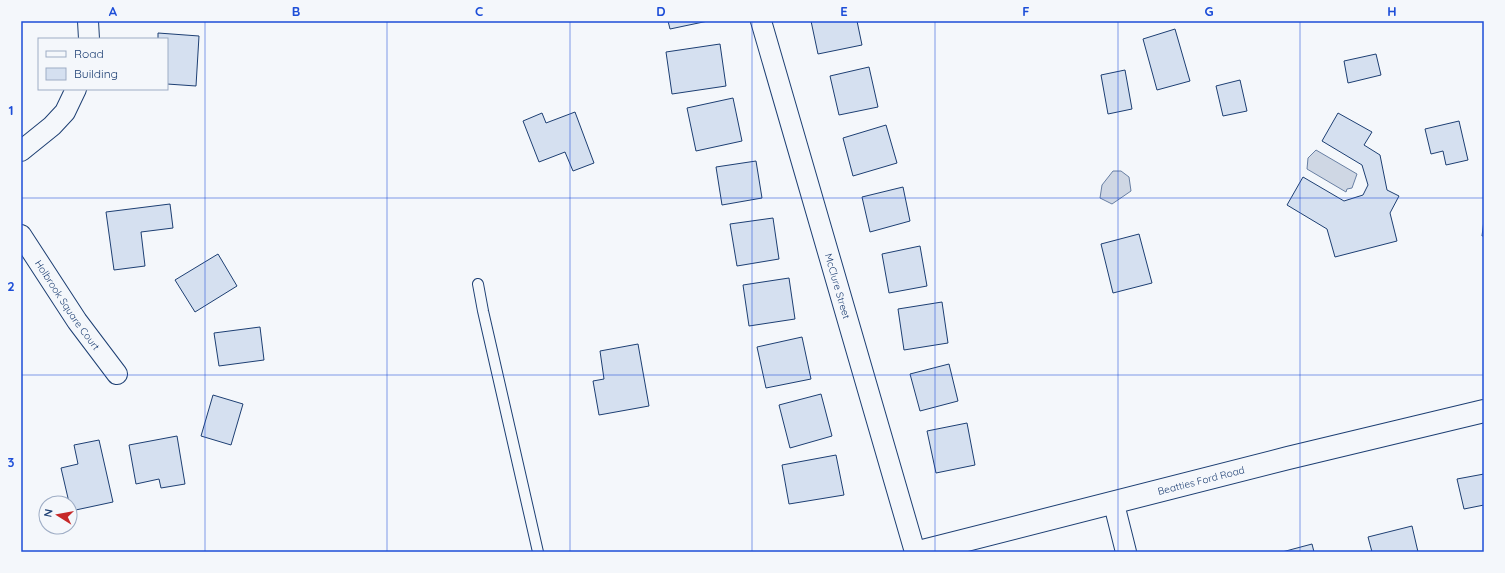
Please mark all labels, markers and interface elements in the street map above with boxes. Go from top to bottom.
text: A [109,3,118,19]
text: B [292,3,300,19]
text: C [475,3,483,19]
text: D [656,3,666,19]
text: E [840,3,848,19]
text: F [1022,3,1030,19]
text: G [1204,3,1214,19]
text: H [1387,3,1397,19]
legend [38,38,168,90]
text: Road [74,46,104,61]
text: Building [74,66,118,81]
text: 1 [8,102,14,118]
street label: McClure Street [822,252,854,321]
street label: Holbrook Square Court [32,257,103,353]
text: 2 [7,278,15,294]
text: 3 [8,454,15,470]
street label: Beatties Ford Road [1156,463,1246,497]
north arrow [38,495,78,535]
text: N [41,508,56,518]

